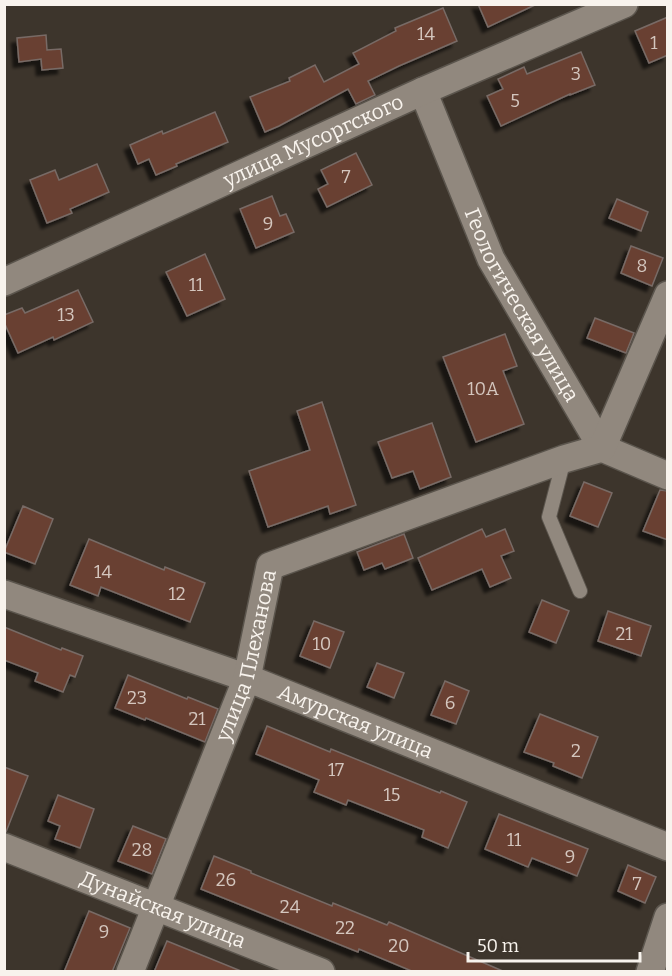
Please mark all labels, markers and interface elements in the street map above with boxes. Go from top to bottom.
house number: 14 [417,23,435,45]
house number: 1 [650,32,658,54]
house number: 3 [571,63,581,85]
street label: улица Мусоргского [218,89,408,194]
house number: 5 [510,90,520,112]
house number: 7 [341,166,351,188]
street label: Геологическая улица [459,204,585,407]
house number: 9 [263,213,273,235]
house number: 8 [637,255,647,277]
house number: 11 [189,274,204,296]
house number: 13 [57,304,75,326]
house number: 10А [467,378,499,400]
house number: 14 [94,561,112,583]
street label: улица Плеханова [210,567,282,746]
house number: 12 [168,583,186,605]
house number: 21 [615,623,633,645]
house number: 10 [313,633,331,655]
street label: Амурская улица [274,679,437,765]
house number: 23 [127,687,147,709]
house number: 6 [445,692,455,714]
house number: 21 [188,708,206,730]
house number: 2 [571,740,581,762]
house number: 17 [328,759,344,781]
house number: 15 [384,784,400,806]
house number: 11 [507,829,522,851]
house number: 28 [132,839,152,861]
house number: 9 [565,846,575,868]
street label: Дунайская улица [77,865,250,954]
house number: 26 [216,869,236,891]
house number: 7 [632,873,642,895]
house number: 24 [280,896,301,918]
house number: 22 [335,917,355,939]
house number: 9 [99,921,109,943]
scale bar [468,925,640,963]
house number: 20 [388,935,410,957]
text: 50 m [477,935,519,957]

